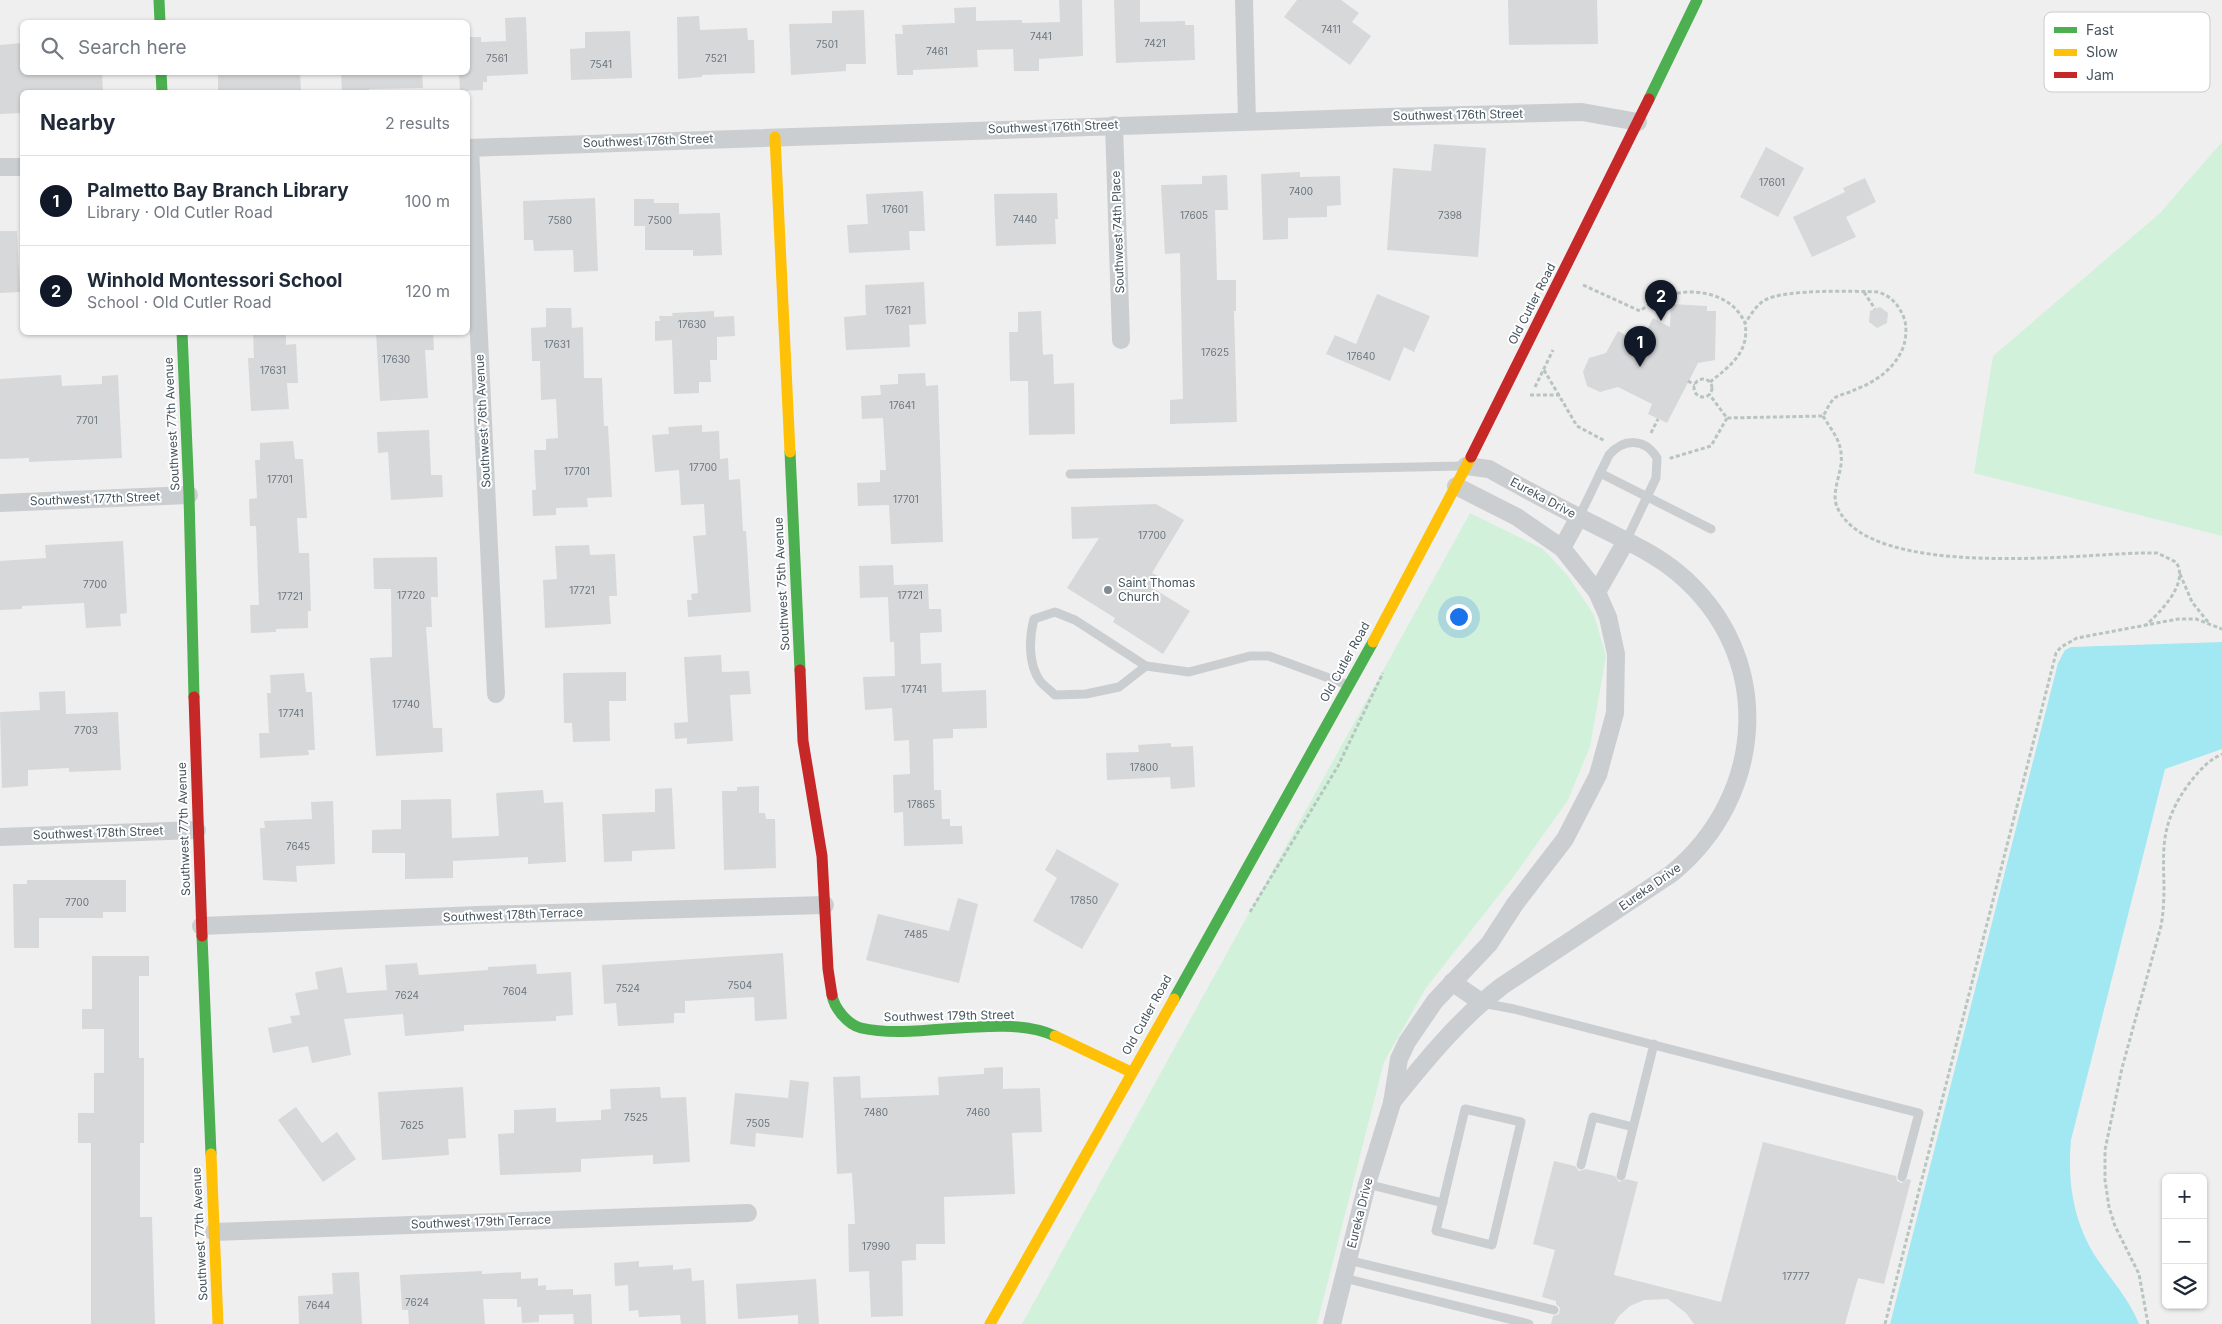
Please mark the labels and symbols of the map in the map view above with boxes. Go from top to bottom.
legend [2044,12,2210,92]
text: Fast [2086,21,2114,38]
house number: 7411 [1321,23,1341,35]
house number: 7441 [1030,30,1052,42]
house number: 7421 [1144,37,1166,49]
house number: 7501 [816,38,838,50]
text: Slow [2086,43,2118,60]
house number: 7461 [926,45,948,57]
house number: 7561 [486,52,508,64]
house number: 7521 [705,52,727,64]
house number: 7541 [590,58,612,70]
text: Jam [2086,66,2114,83]
street label: Southwest 176th Street [1393,106,1523,123]
street label: Southwest 176th Street [988,117,1118,136]
street label: Southwest 176th Street [583,131,713,150]
street label: Southwest 74th Place [1108,170,1127,294]
house number: 17601 [1759,176,1785,188]
house number: 7400 [1289,185,1313,197]
house number: 17601 [882,203,908,215]
house number: 17605 [1180,209,1208,221]
house number: 7398 [1438,209,1462,221]
house number: 7440 [1013,213,1037,225]
house number: 7580 [548,214,572,226]
house number: 7500 [648,214,672,226]
street label: Old Cutler Road [1505,261,1559,347]
pin: 2 [1645,280,1677,321]
house number: 17621 [885,304,911,316]
house number: 17630 [678,318,706,330]
pin: 1 [1624,326,1656,367]
house number: 17631 [544,338,570,350]
house number: 17625 [1201,346,1229,358]
house number: 17640 [1347,350,1375,362]
house number: 17630 [382,353,410,365]
street label: Southwest 76th Avenue [472,354,493,488]
street label: Southwest 77th Avenue [161,357,182,491]
house number: 17631 [260,364,286,376]
house number: 17641 [889,399,915,411]
house number: 7701 [76,414,98,426]
house number: 17700 [689,461,717,473]
house number: 17701 [564,465,590,477]
house number: 17701 [267,473,293,485]
street label: Eureka Drive [1508,474,1579,521]
street label: Southwest 177th Street [30,489,160,508]
house number: 17701 [893,493,919,505]
street label: Southwest 75th Avenue [771,517,792,651]
house number: 17700 [1138,529,1166,541]
place label: Saint Thomas Church [1118,575,1195,604]
house number: 7700 [83,578,107,590]
house number: 17721 [569,584,595,596]
marker: Saint Thomas Church [1102,584,1114,596]
house number: 17720 [397,589,425,601]
house number: 17721 [897,589,923,601]
house number: 17721 [277,590,303,602]
your location [1446,604,1472,630]
street label: Old Cutler Road [1316,619,1373,704]
house number: 17741 [901,683,927,695]
house number: 17740 [392,698,420,710]
house number: 17741 [278,707,304,719]
house number: 7703 [74,724,98,736]
house number: 17800 [1130,761,1158,773]
street label: Southwest 77th Avenue [174,762,193,896]
house number: 17865 [907,798,935,810]
street label: Southwest 178th Street [33,823,163,842]
house number: 7645 [286,840,310,852]
street label: Eureka Drive [1616,860,1684,913]
house number: 17850 [1070,894,1098,906]
house number: 7700 [65,896,89,908]
street label: Southwest 178th Terrace [443,905,583,924]
house number: 7485 [904,928,928,940]
street label: Old Cutler Road [1118,972,1175,1057]
house number: 7504 [728,979,752,991]
house number: 7524 [616,982,640,994]
house number: 7604 [503,985,527,997]
house number: 7624 [395,989,419,1001]
street label: Southwest 179th Street [884,1007,1015,1024]
house number: 7480 [864,1106,888,1118]
house number: 7460 [966,1106,990,1118]
house number: 7525 [624,1111,648,1123]
house number: 7505 [746,1117,770,1129]
house number: 7625 [400,1119,424,1131]
street label: Southwest 77th Avenue [189,1167,210,1301]
street label: Eureka Drive [1344,1176,1376,1250]
street label: Southwest 179th Terrace [411,1212,551,1231]
house number: 17990 [862,1240,890,1252]
house number: 17777 [1782,1270,1810,1282]
house number: 7624 [405,1296,429,1308]
house number: 7644 [306,1299,330,1311]

